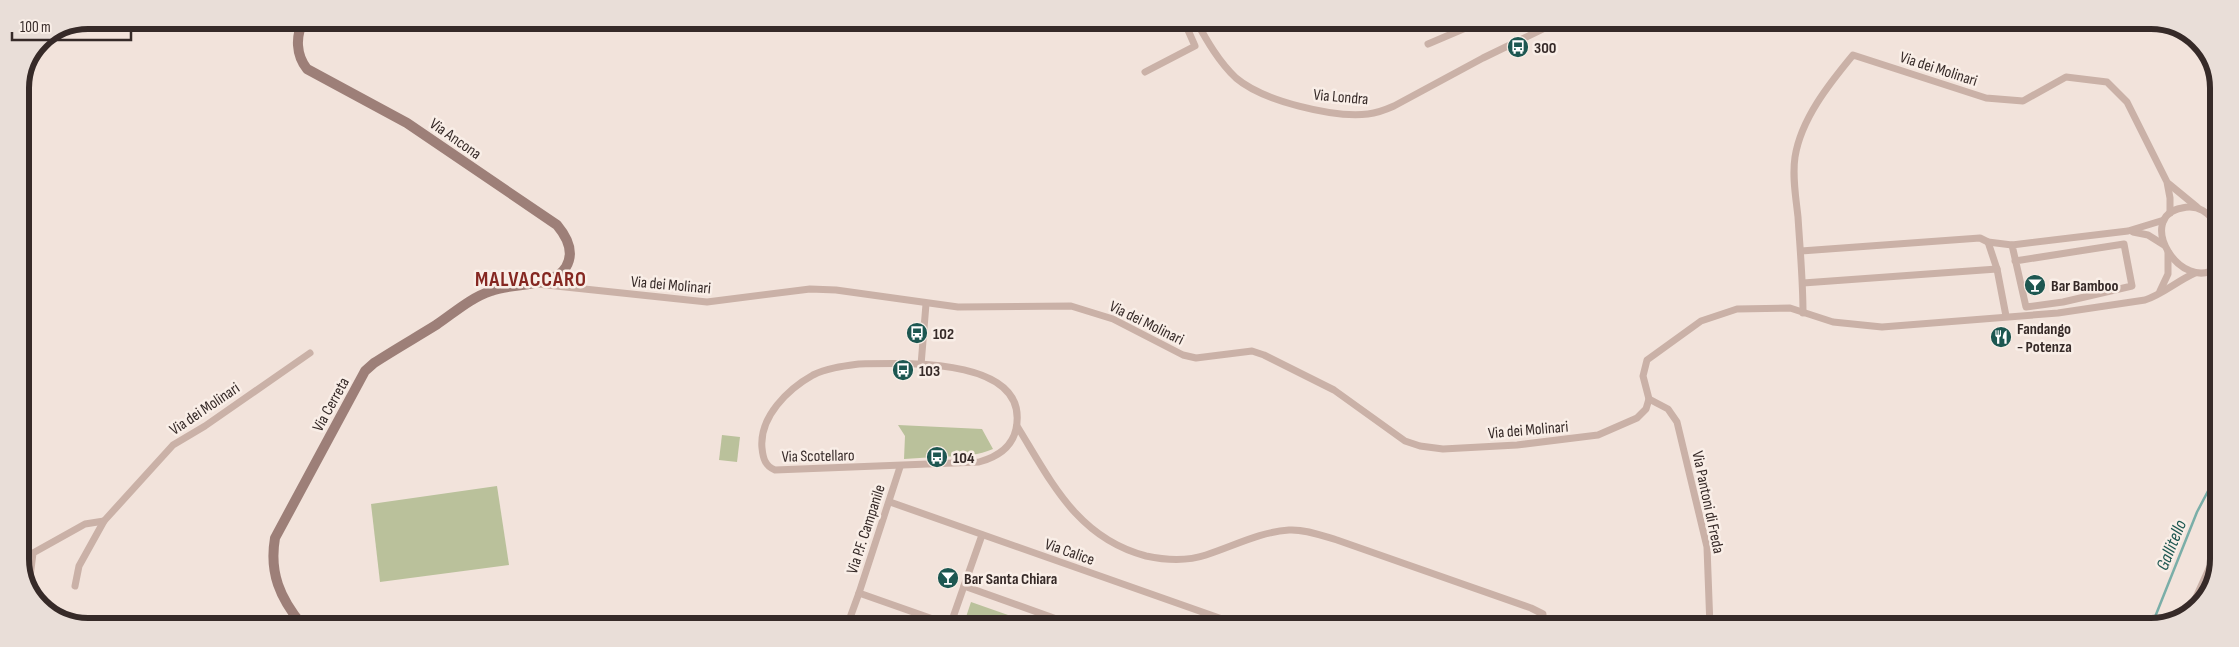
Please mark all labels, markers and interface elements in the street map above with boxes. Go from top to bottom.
scale bar [12,10,131,42]
text: 100 m [20,18,51,37]
bus stop icon: 300 [1506,35,1530,59]
place label: 300 [1534,39,1556,58]
street label: Via dei Molinari [1897,48,1980,91]
street label: Via Londra [1313,86,1369,109]
street label: Via Ancona [426,115,485,164]
district label: MALVACCARO [475,267,587,292]
street label: Via dei Molinari [630,273,712,298]
bar icon: Bar Bamboo [2023,273,2047,297]
place label: Bar Bamboo [2051,277,2118,296]
street label: Via dei Molinari [1106,297,1187,350]
place label: Fandango - Potenza [2017,320,2072,357]
bus stop icon: 102 [905,321,929,345]
place label: 102 [933,325,954,344]
restaurant icon: Fandango - Potenza [1989,325,2013,349]
bus stop icon: 103 [891,358,915,382]
place label: 103 [919,362,940,381]
street label: Via Cerreta [309,374,354,435]
street label: Via dei Molinari [166,379,244,440]
street label: Via dei Molinari [1487,418,1569,443]
bus stop icon: 104 [925,445,949,469]
street label: Via Scotellaro [781,446,855,467]
place label: 104 [953,449,975,468]
street label: Via Pantoni di Freda [1687,449,1728,555]
street label: Via P.F. Campanile [843,482,890,577]
water label: Gallitello [2152,516,2191,573]
street label: Via Calice [1042,535,1097,570]
bar icon: Bar Santa Chiara [936,566,960,590]
place label: Bar Santa Chiara [964,570,1057,589]

